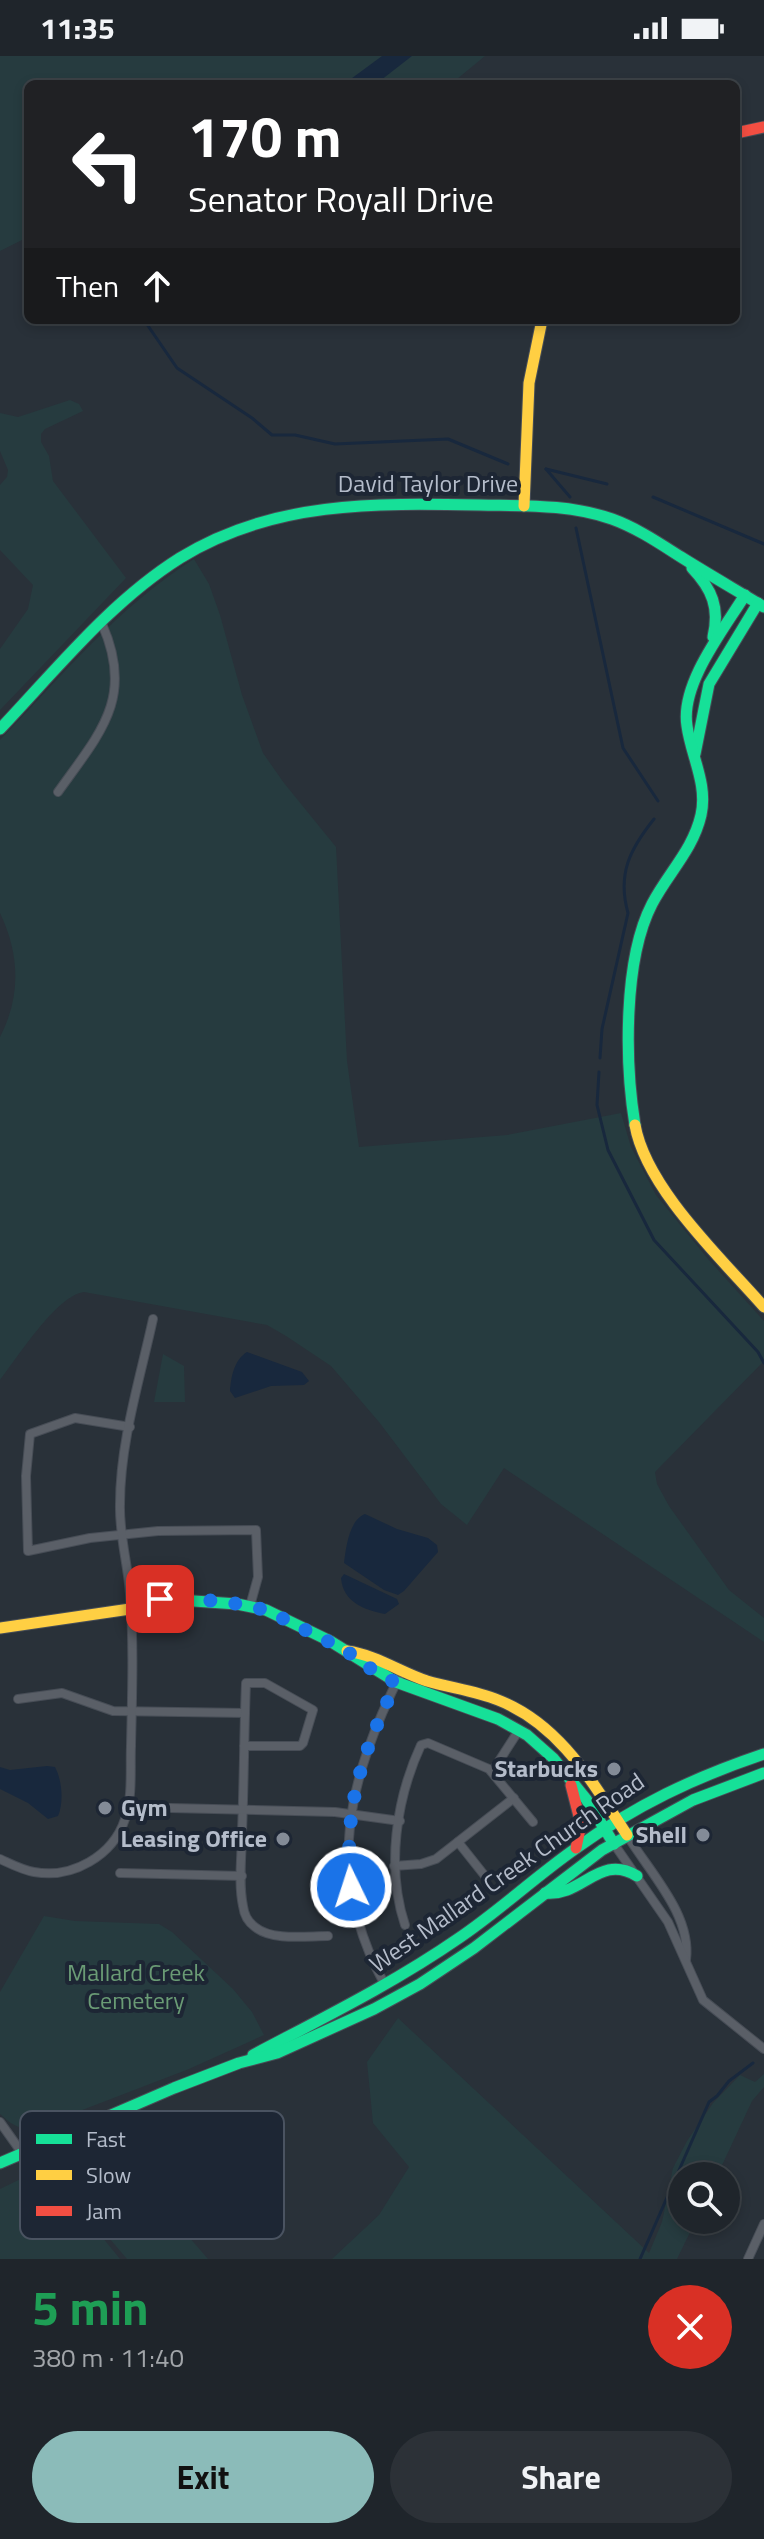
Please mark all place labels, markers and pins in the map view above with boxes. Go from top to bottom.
pin [126,1565,194,1633]
place label: Starbucks [494,1750,598,1786]
marker: Starbucks [605,1760,623,1778]
place label: Gym [121,1789,168,1825]
marker: Gym [96,1799,114,1817]
place label: Shell [635,1816,687,1852]
place label: Leasing Office [120,1820,267,1856]
marker: Shell [694,1826,712,1844]
marker: Leasing Office [274,1830,292,1848]

